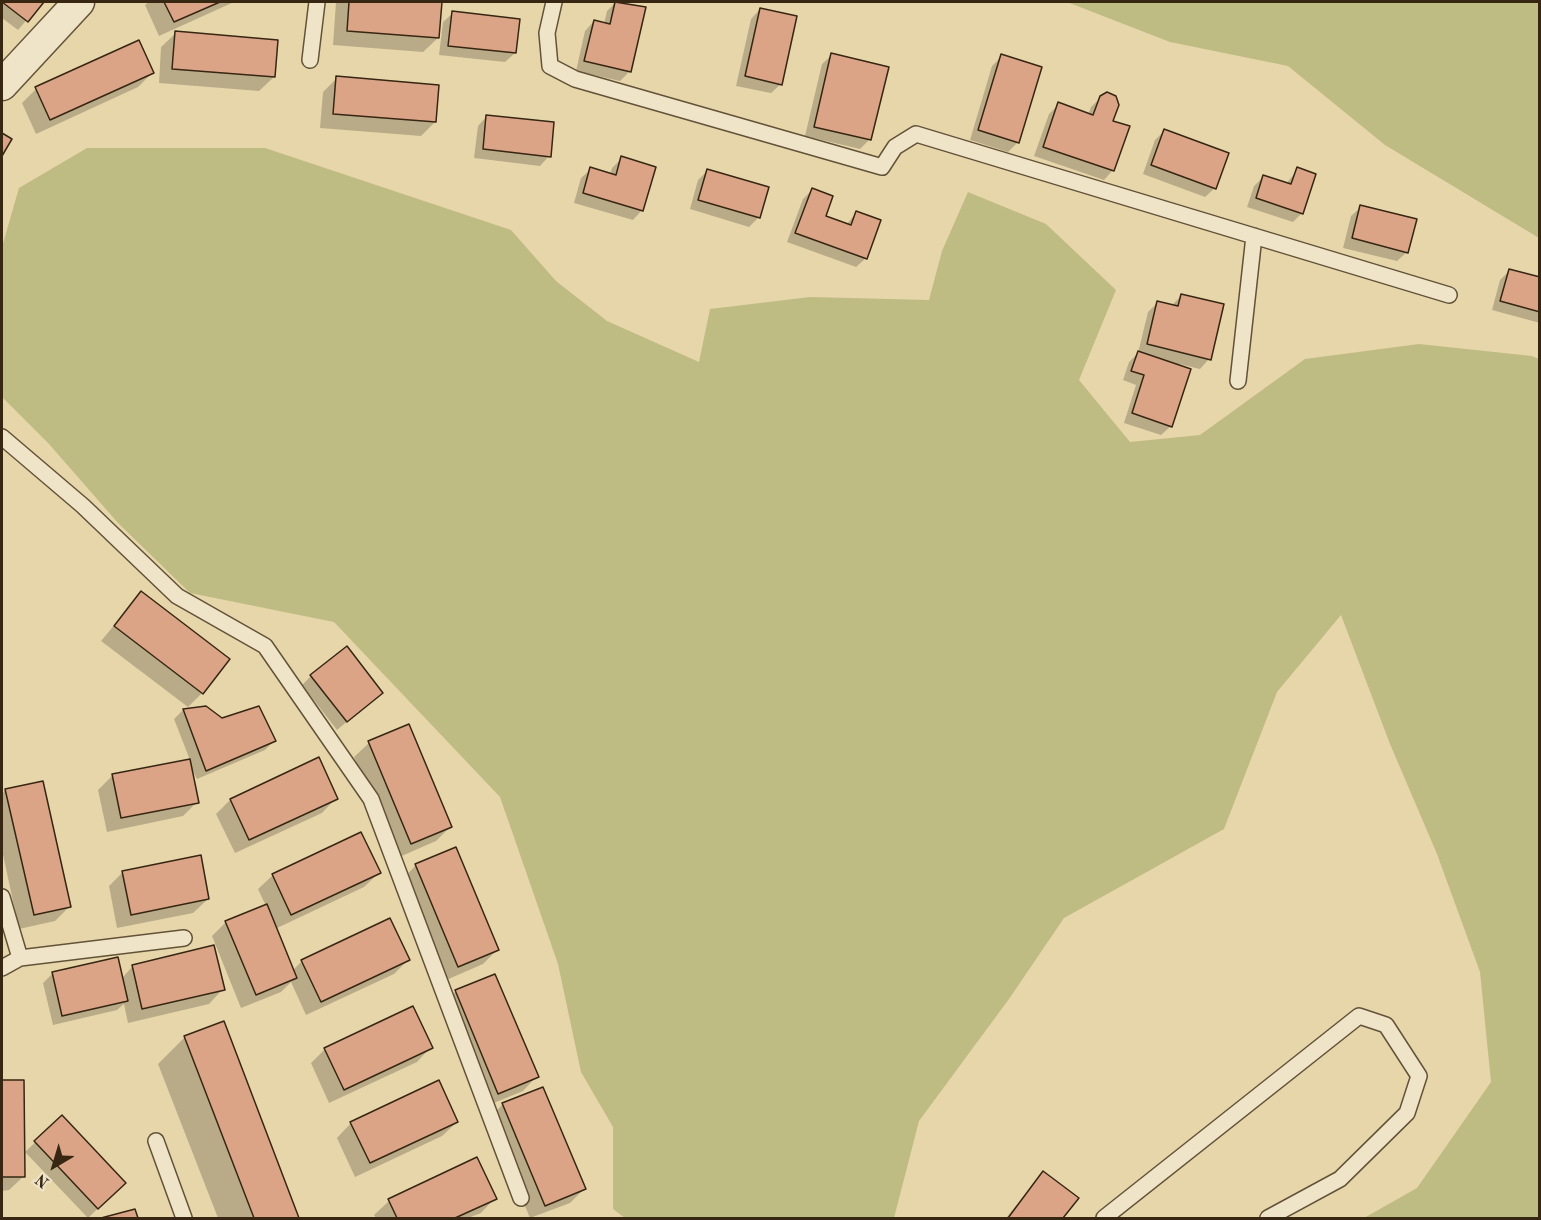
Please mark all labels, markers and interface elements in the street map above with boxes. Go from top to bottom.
north arrow [24,1136,84,1196]
text: N [33,1170,53,1190]

